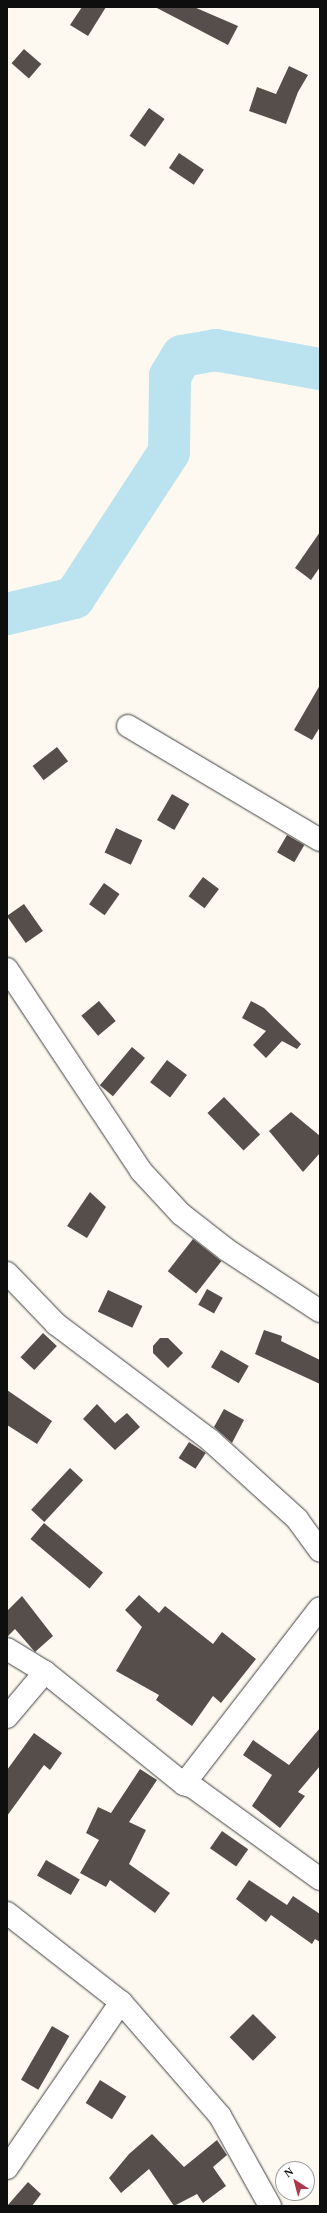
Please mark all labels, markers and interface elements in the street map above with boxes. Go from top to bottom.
north arrow [275,2161,315,2201]
text: N [282,2165,295,2179]

